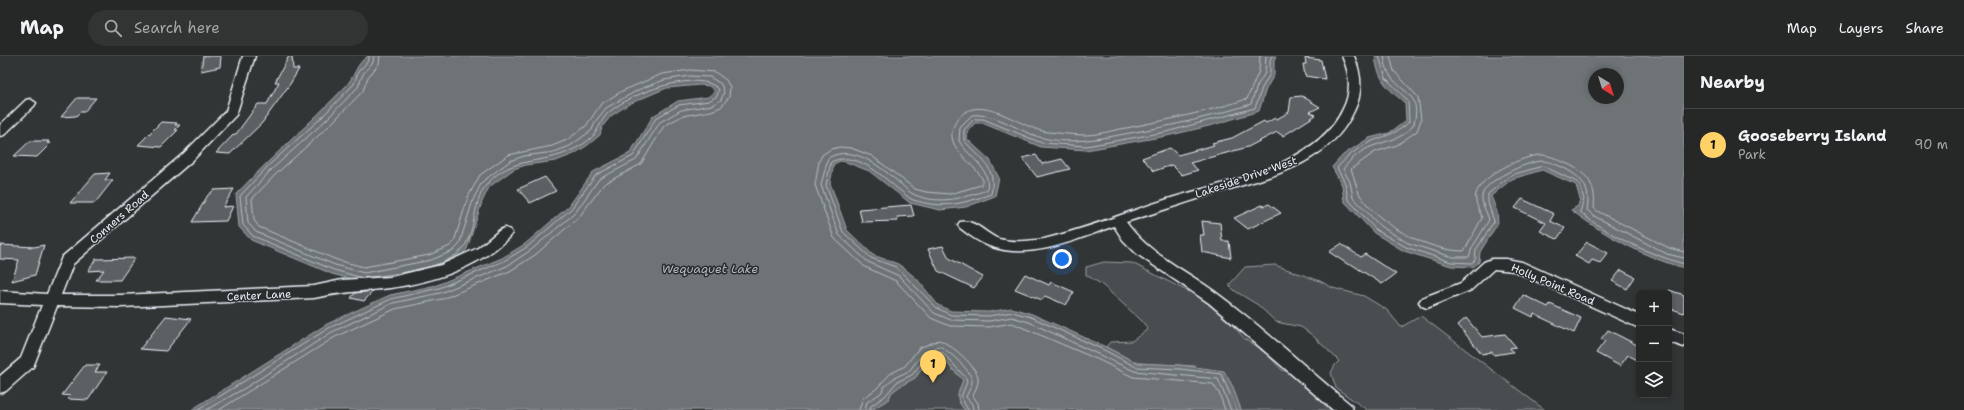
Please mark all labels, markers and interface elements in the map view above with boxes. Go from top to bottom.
search box [88,10,368,46]
text: Map [20,15,64,40]
icon: search [102,17,124,39]
text: Search here [134,18,220,38]
text: Map [1787,19,1817,37]
text: Layers [1839,19,1883,37]
text: Share [1905,19,1944,37]
north arrow [1588,68,1624,104]
text: Nearby [1700,71,1765,93]
text: Gooseberry Island [1738,126,1887,146]
text: 1 [1710,136,1716,153]
text: 90 m [1914,136,1948,153]
text: Park [1738,146,1766,163]
street label: Lakeside Drive West [1193,153,1299,202]
street label: Conners Road [86,187,152,247]
your location [1052,249,1072,269]
street label: Holly Point Road [1509,260,1597,309]
water label: Wequaquet Lake [662,261,759,277]
street label: Center Lane [226,286,292,305]
map controls [1636,290,1672,398]
button: + [1636,290,1672,326]
button: − [1636,326,1672,362]
pin: 1 [920,350,946,383]
button: layers [1636,362,1672,398]

